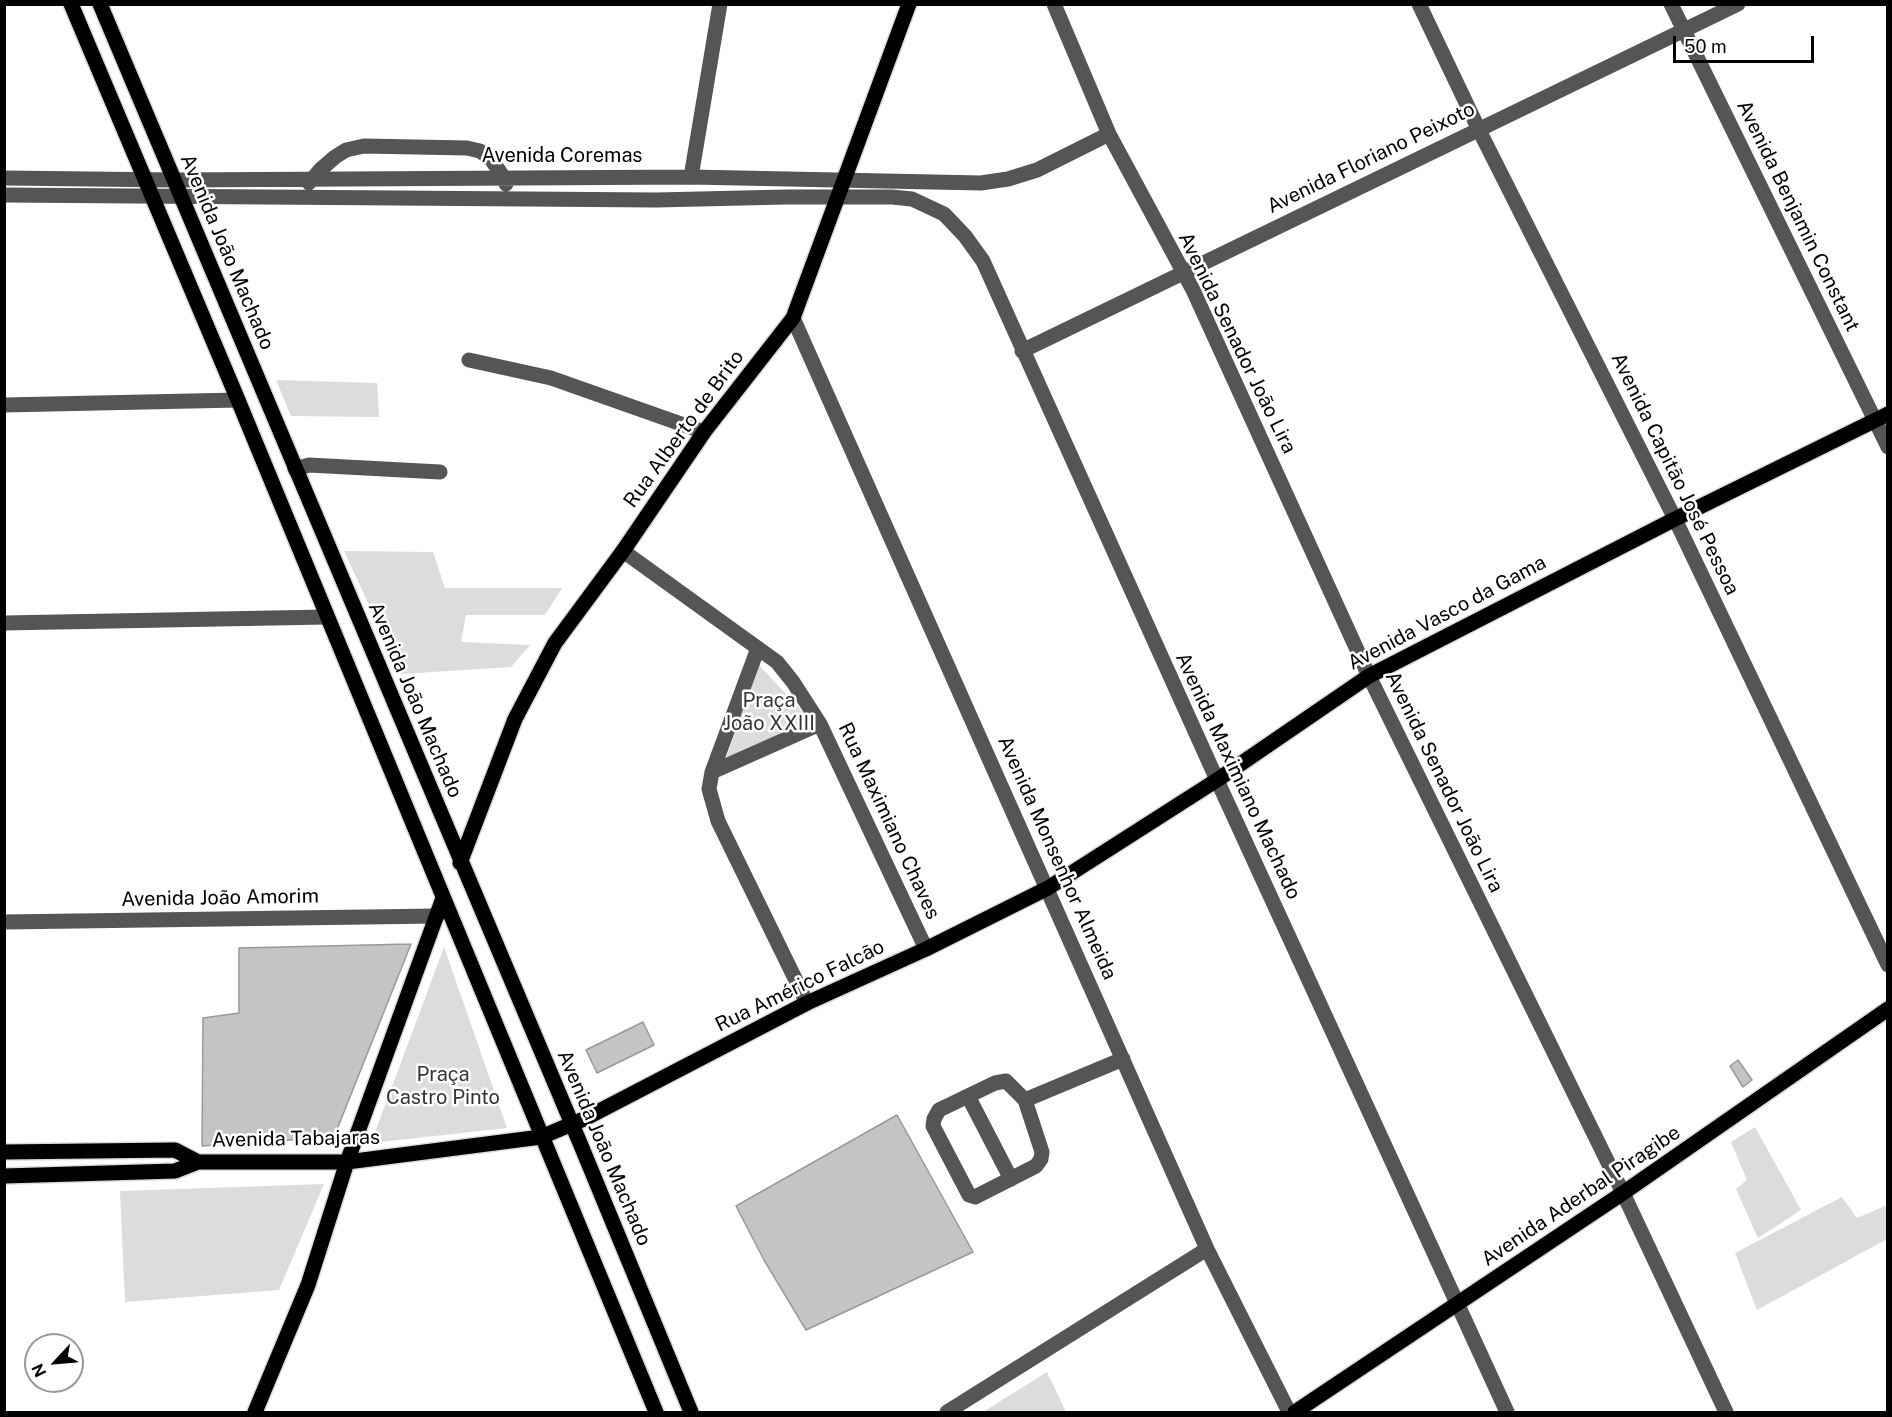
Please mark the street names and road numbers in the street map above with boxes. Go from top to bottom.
street label: Avenida Floriano Peixoto [1263,97,1479,219]
street label: Avenida Benjamin Constant [1732,97,1864,335]
street label: Avenida Coremas [482,144,642,168]
street label: Avenida João Machado [175,151,279,353]
street label: Avenida Senador João Lira [1173,228,1301,458]
street label: Rua Alberto de Brito [619,346,749,512]
street label: Avenida Capitão José Pessoa [1606,349,1744,599]
street label: Avenida Vasco da Gama [1344,551,1550,675]
street label: Avenida João Machado [363,599,467,801]
street label: Avenida Maximiano Machado [1170,649,1306,903]
street label: Avenida Senador João Lira [1380,667,1508,897]
street label: Rua Maximiano Chaves [833,719,945,923]
street label: Avenida Monsenhor Almeida [992,732,1122,984]
street label: Avenida João Amorim [121,884,319,912]
street label: Rua Américo Falcão [712,935,888,1037]
street label: Avenida João Machado [552,1047,656,1249]
street label: Avenida Aderbal Piragibe [1477,1120,1685,1272]
street label: Avenida Tabajaras [212,1126,380,1152]

